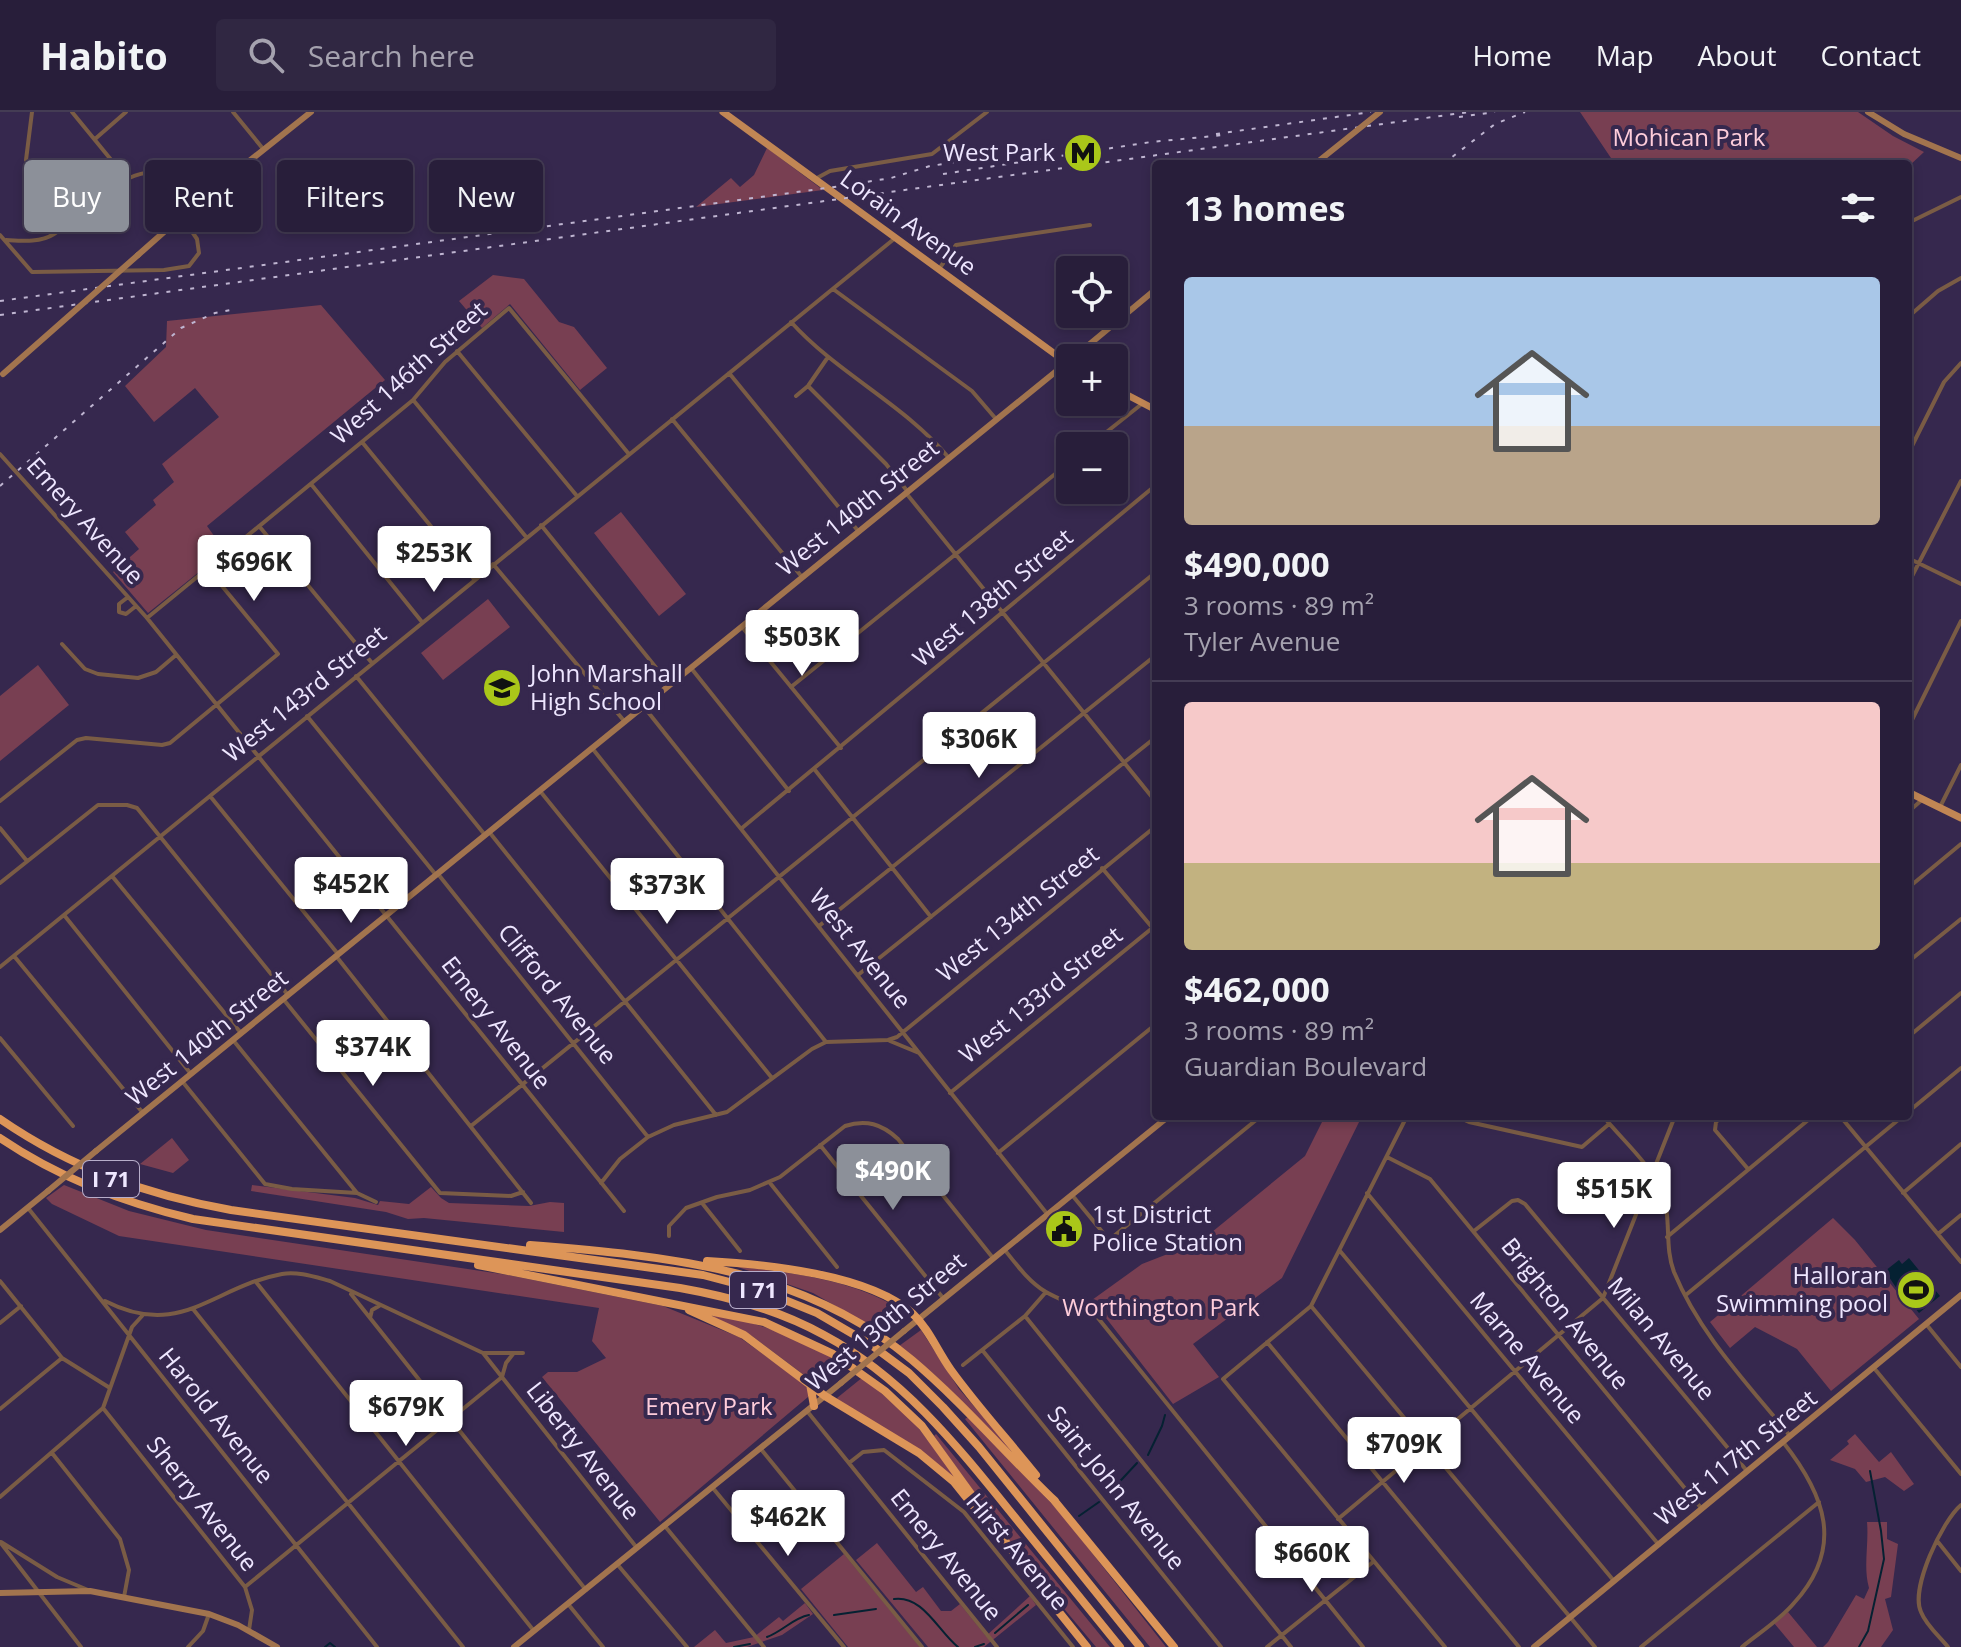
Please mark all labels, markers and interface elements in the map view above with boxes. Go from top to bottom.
search box [216,19,776,91]
text: Habito [40,29,168,81]
icon: search [244,33,288,77]
text: Search here [308,35,475,76]
text: Home [1473,36,1552,74]
text: Map [1596,36,1654,74]
text: About [1698,36,1776,74]
text: Contact [1820,36,1921,74]
park label: Mohican Park [1613,120,1766,153]
metro station icon: West Park [1062,132,1104,174]
place label: West Park [943,135,1055,168]
chip: Buy [24,160,129,232]
chip: Rent [145,160,261,232]
chip: Filters [277,160,413,232]
chip: New [429,160,543,232]
street label: Lorain Avenue [834,161,984,282]
text: 13 homes [1184,185,1345,231]
icon: filters [1836,186,1880,230]
map controls [1056,256,1128,504]
button: locate [1056,256,1128,328]
street label: West 146th Street [323,293,493,451]
icon: home [1460,329,1604,473]
button: + [1056,344,1128,416]
street label: West 140th Street [769,431,945,582]
button: − [1056,432,1128,504]
street label: Emery Avenue [20,449,152,591]
street label: West 138th Street [905,520,1079,674]
pin: $253K [378,526,490,594]
text: $253K [396,534,472,570]
pin: $696K [198,535,310,603]
text: $490,000 [1184,541,1330,587]
text: $696K [216,543,292,579]
text: 3 rooms · 89 m² [1184,587,1374,623]
pin: $503K [746,610,858,678]
street label: West 143rd Street [216,617,392,769]
text: $503K [764,618,840,654]
text: Tyler Avenue [1184,623,1340,659]
place label: John Marshall High School [528,656,683,717]
school or university icon: John Marshall High School [481,667,523,709]
pin: $306K [923,712,1035,780]
text: $306K [941,720,1017,756]
icon: home [1460,754,1604,898]
street label: West 134th Street [929,837,1105,988]
pin: $452K [295,857,407,925]
pin: $373K [611,858,723,926]
text: $452K [313,865,389,901]
text: $373K [629,866,705,902]
street label: West Avenue [803,881,920,1015]
street label: Clifford Avenue [491,916,625,1070]
street label: West 133rd Street [952,918,1128,1070]
street label: Emery Avenue [435,949,560,1096]
street label: West 140th Street [118,961,294,1112]
text: $462,000 [1184,966,1330,1012]
text: 3 rooms · 89 m² [1184,1012,1374,1048]
pin: $374K [317,1020,429,1088]
text: $374K [335,1028,411,1064]
text: Guardian Boulevard [1184,1048,1427,1084]
pin: $490K [837,1144,949,1212]
text: $490K [855,1152,931,1188]
road number: I 71 [83,1161,139,1197]
pin: $515K [1558,1162,1670,1230]
text: $515K [1576,1170,1652,1206]
place label: 1st District Police Station [1092,1197,1243,1258]
public building icon: 1st District Police Station [1043,1208,1085,1250]
street label: Brighton Avenue [1495,1230,1638,1396]
street label: West 130th Street [798,1244,972,1398]
place label: Halloran Swimming pool [1716,1258,1888,1319]
street label: Milan Avenue [1601,1269,1723,1407]
sports icon: Halloran Swimming pool [1895,1269,1937,1311]
road number: I 71 [730,1272,786,1308]
street label: Marne Avenue [1463,1284,1593,1430]
park label: Worthington Park [1062,1290,1260,1323]
street label: Harold Avenue [152,1340,282,1490]
street label: Liberty Avenue [520,1374,649,1526]
pin: $679K [350,1380,462,1448]
street label: West 117th Street [1647,1381,1823,1532]
text: $679K [368,1388,444,1424]
park label: Emery Park [645,1389,773,1422]
street label: Saint John Avenue [1041,1398,1194,1576]
pin: $709K [1348,1417,1460,1485]
text: $709K [1366,1425,1442,1461]
street label: Sherry Avenue [140,1429,266,1577]
street label: Emery Avenue [884,1481,1011,1627]
street label: Hirst Avenue [959,1486,1077,1617]
pin: $462K [732,1490,844,1558]
text: $462K [750,1498,826,1534]
pin: $660K [1256,1526,1368,1594]
text: $660K [1274,1534,1350,1570]

